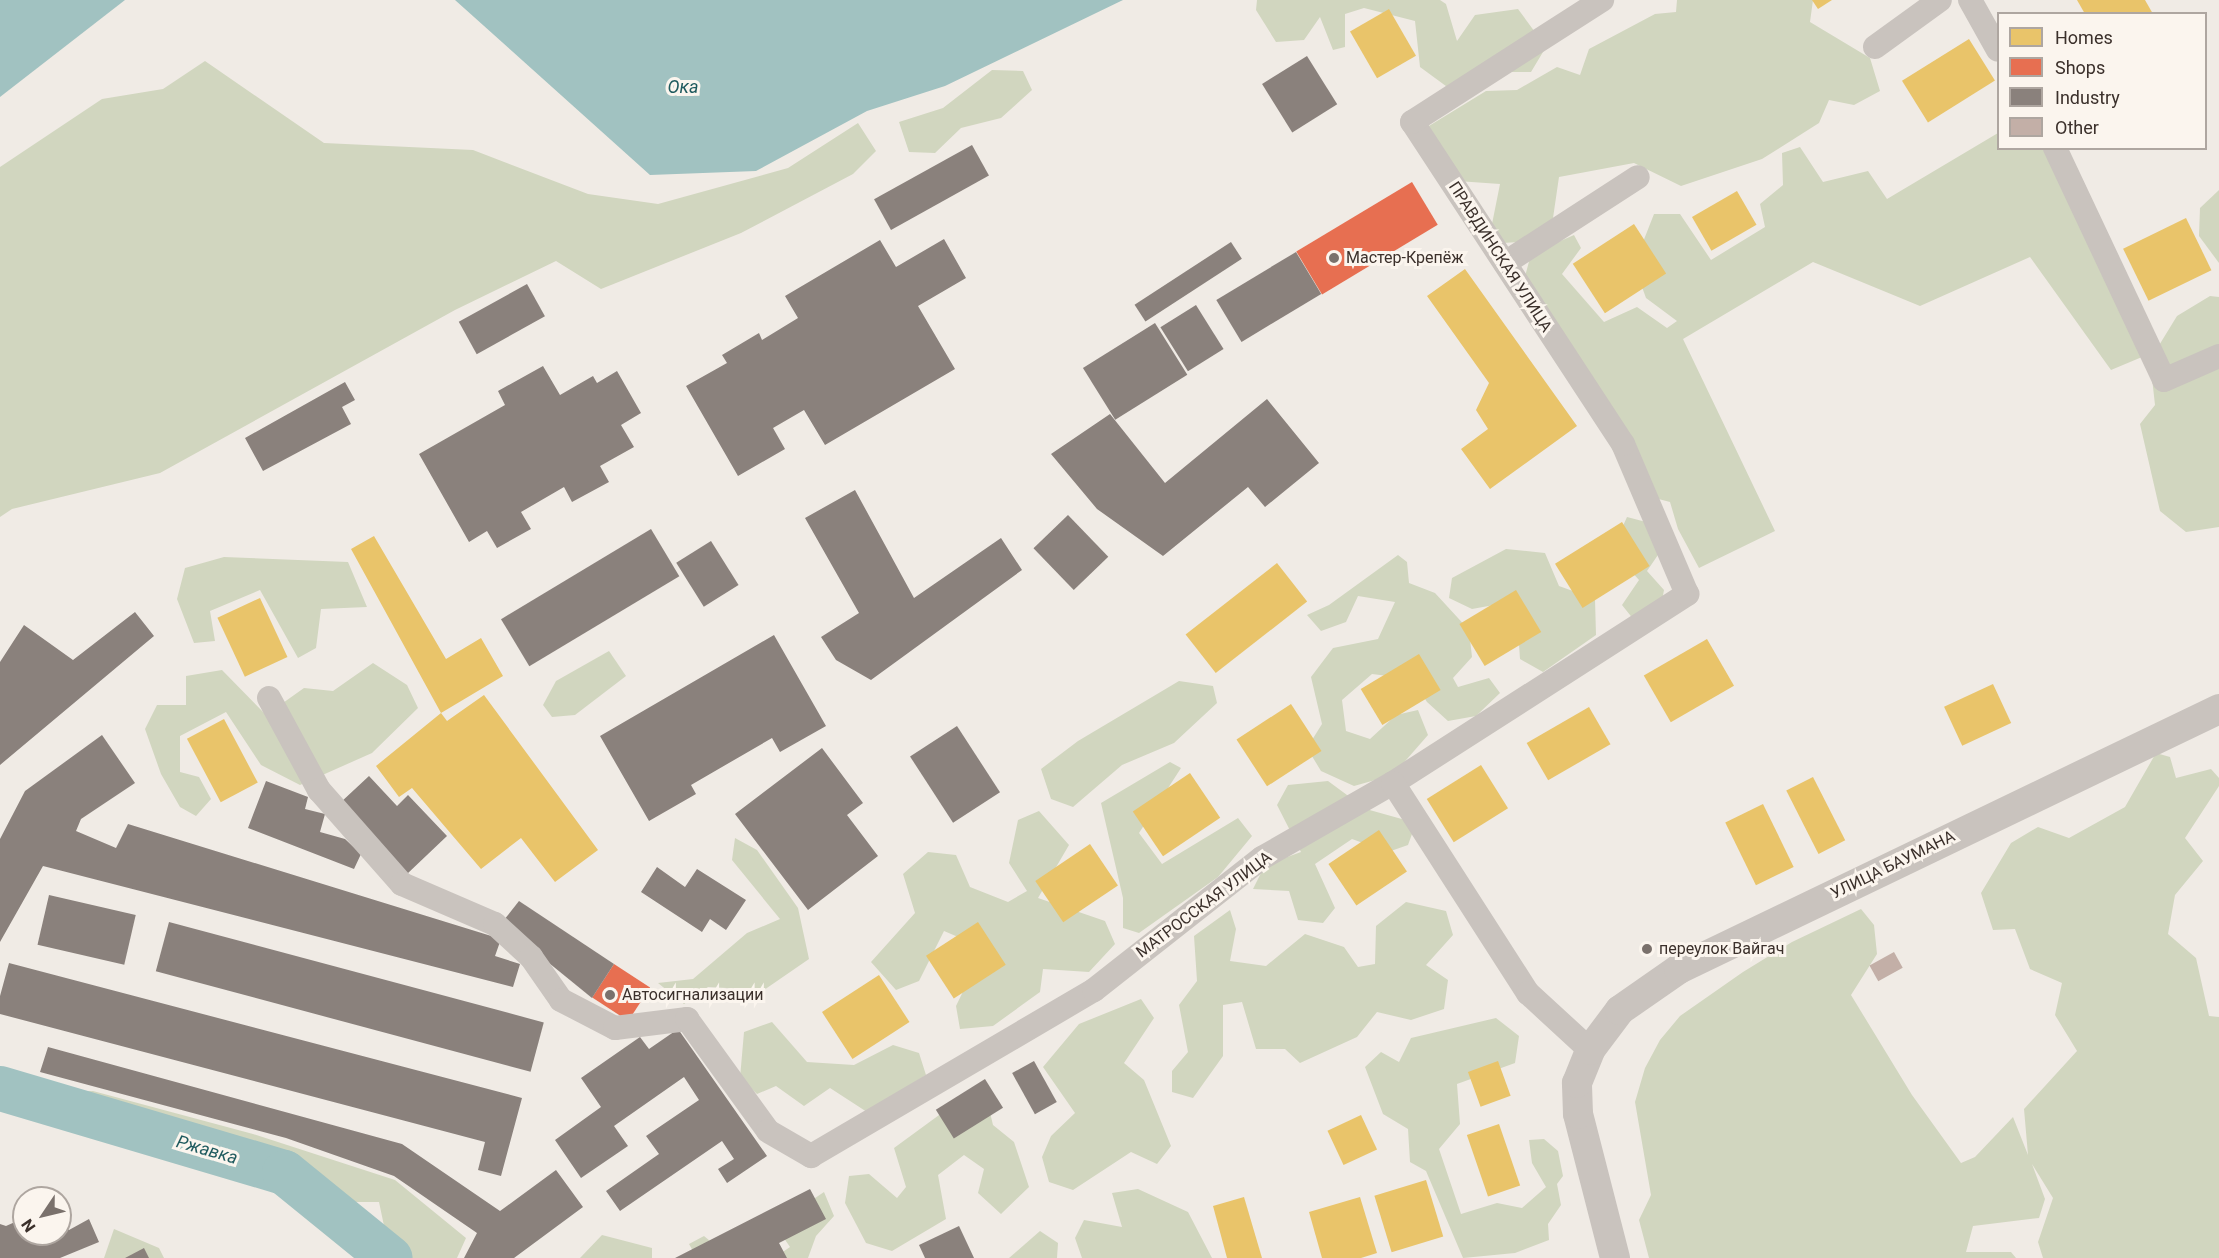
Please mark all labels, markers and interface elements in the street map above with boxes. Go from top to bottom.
legend [1997,12,2207,150]
text: Homes [2055,27,2113,48]
text: Shops [2055,57,2105,78]
water label: Ока [668,76,698,98]
text: Industry [2055,87,2120,108]
text: Other [2055,117,2099,138]
street label: ПРАВДИНСКАЯ УЛИЦА [1444,178,1556,336]
place label: Мастер-Крепёж [1346,248,1464,268]
marker: Мастер-Крепёж [1327,251,1341,265]
street label: УЛИЦА БАУМАНА [1828,827,1958,903]
street label: МАТРОССКАЯ УЛИЦА [1133,848,1275,962]
place label: переулок Вайгач [1659,939,1784,959]
marker: переулок Вайгач [1640,942,1654,956]
place label: Автосигнализации [622,985,764,1005]
marker: Автосигнализации [603,988,617,1002]
water label: Ржавка [174,1131,240,1169]
north arrow [12,1186,72,1246]
text: N [17,1215,40,1236]

